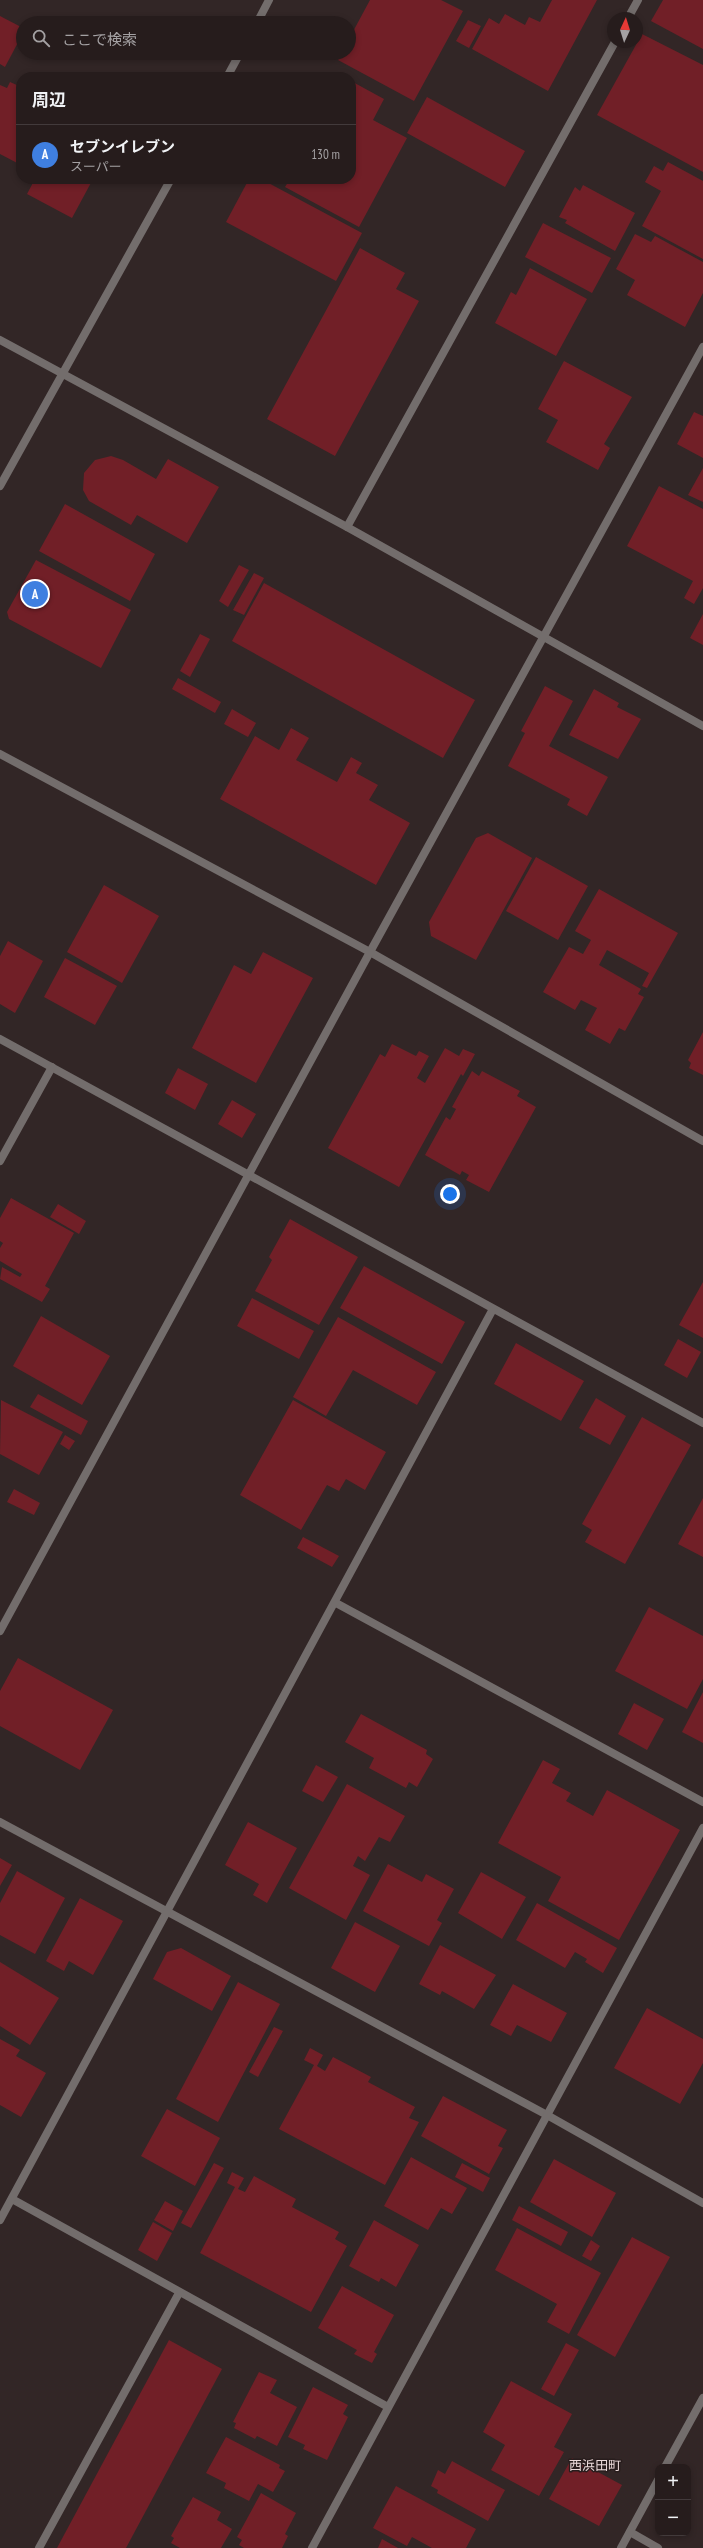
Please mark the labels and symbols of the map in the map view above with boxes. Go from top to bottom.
north arrow [607,12,643,48]
pin: A [22,579,48,609]
your location [440,1184,460,1204]
district label: 西浜田町 [569,2457,621,2474]

